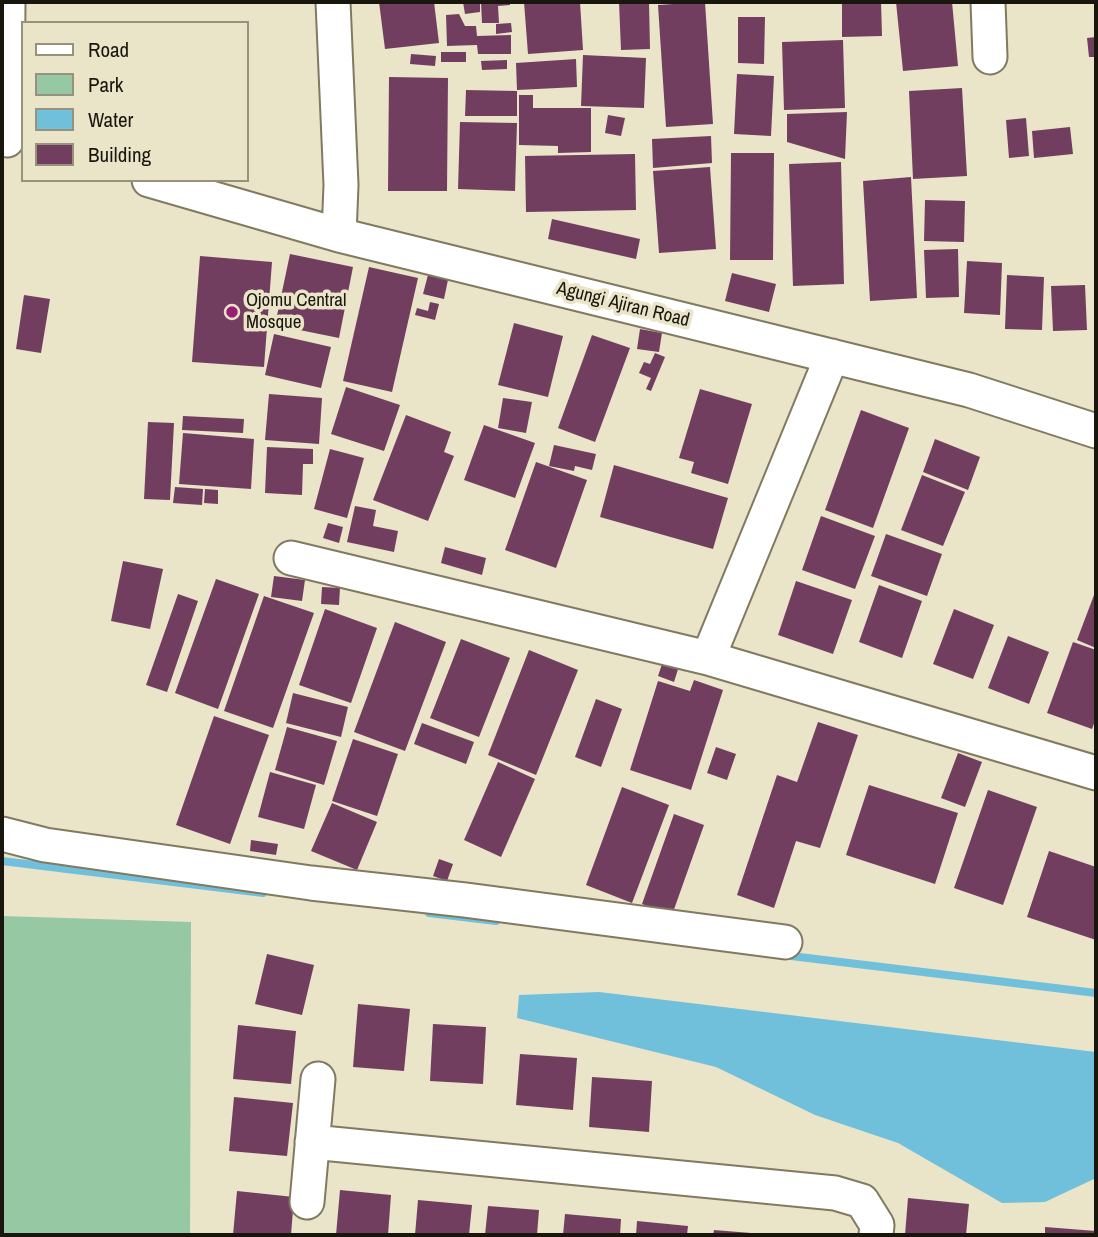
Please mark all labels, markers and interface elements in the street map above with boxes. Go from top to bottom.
legend [21,21,248,182]
text: Road [88,35,129,64]
text: Park [88,70,123,99]
text: Water [88,105,133,134]
text: Building [88,140,151,169]
street label: Agungi Ajiran Road [554,277,692,333]
place label: Ojomu Central Mosque [246,290,346,334]
marker: Ojomu Central Mosque [224,304,240,320]

